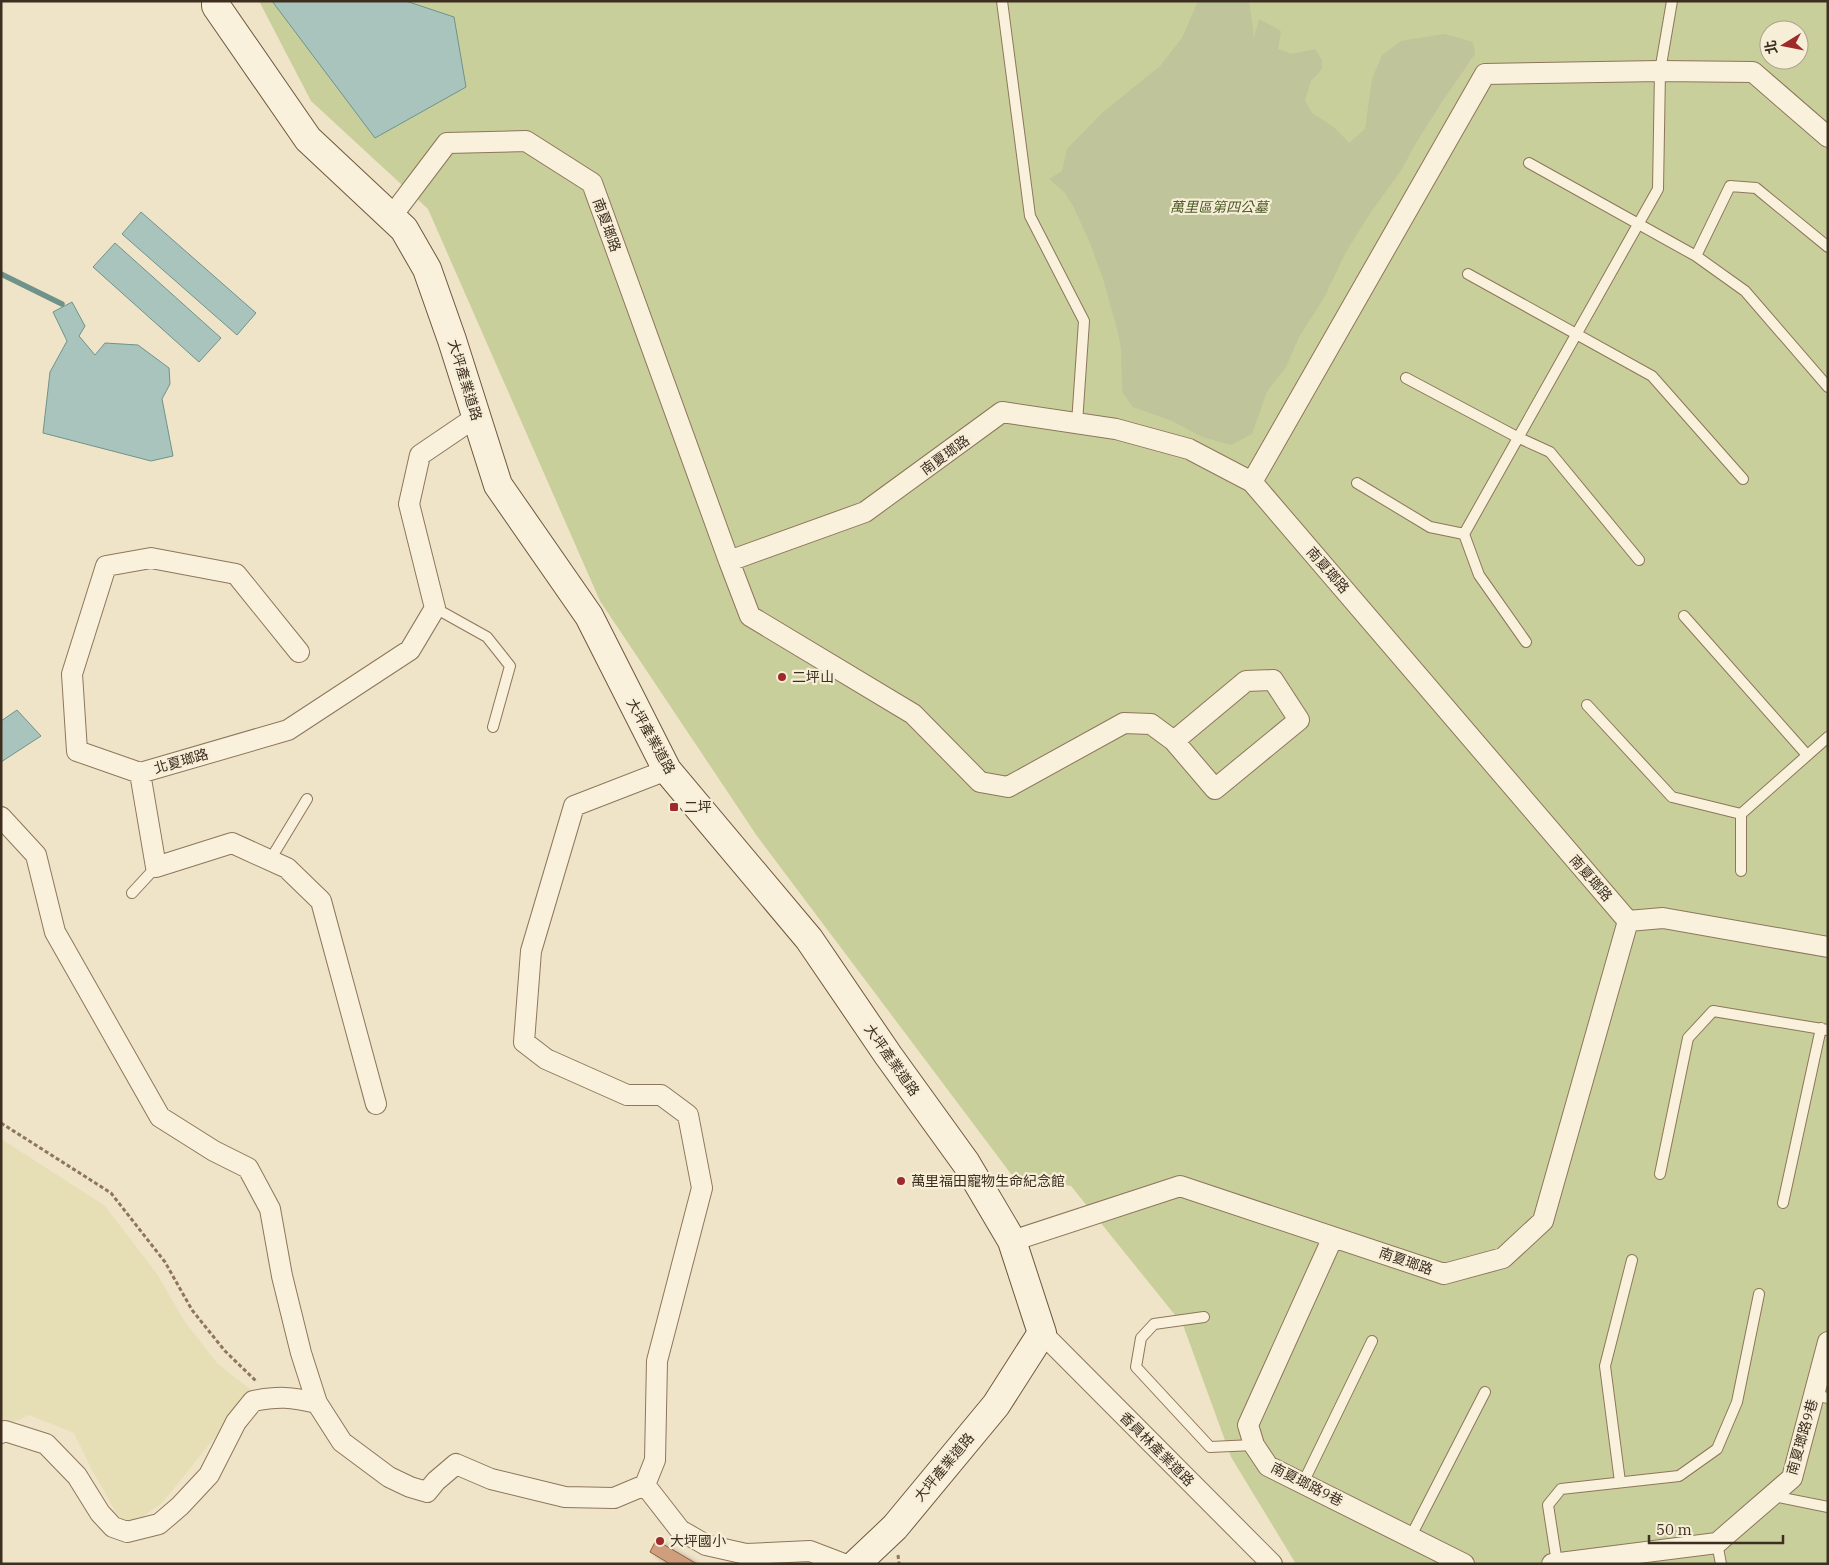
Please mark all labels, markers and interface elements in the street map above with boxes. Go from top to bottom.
north arrow [1759,20,1809,70]
text: 北 [1761,39,1781,56]
street label: 南夏瑯路 [589,196,625,254]
park label: 萬里區第四公墓 [1170,198,1270,216]
street label: 大坪產業道路 [444,337,486,423]
street label: 南夏瑯路 [917,431,973,479]
street label: 南夏瑯路 [1303,543,1353,597]
place label: 二坪山 [792,668,834,686]
marker: 二坪山 [776,671,788,683]
street label: 大坪產業道路 [623,695,679,777]
street label: 北夏瑯路 [152,745,210,777]
place label: 二坪 [684,798,712,816]
marker: 二坪 [668,801,680,813]
street label: 南夏瑯路 [1566,851,1616,905]
street label: 大坪產業道路 [861,1020,923,1100]
place label: 萬里福田寵物生命紀念館 [911,1172,1065,1190]
marker: 萬里福田寵物生命紀念館 [895,1175,907,1187]
street label: 南夏瑯路 [1377,1243,1435,1279]
street label: 南夏瑯路9巷 [1783,1397,1821,1477]
street label: 香員林產業道路 [1116,1408,1198,1490]
street label: 大坪產業道路 [910,1429,978,1505]
street label: 南夏瑯路9巷 [1268,1458,1346,1510]
scale bar [1649,1512,1783,1544]
text: 50 m [1656,1520,1692,1539]
place label: 大坪國小 [670,1532,726,1550]
marker: 大坪國小 [654,1535,666,1547]

